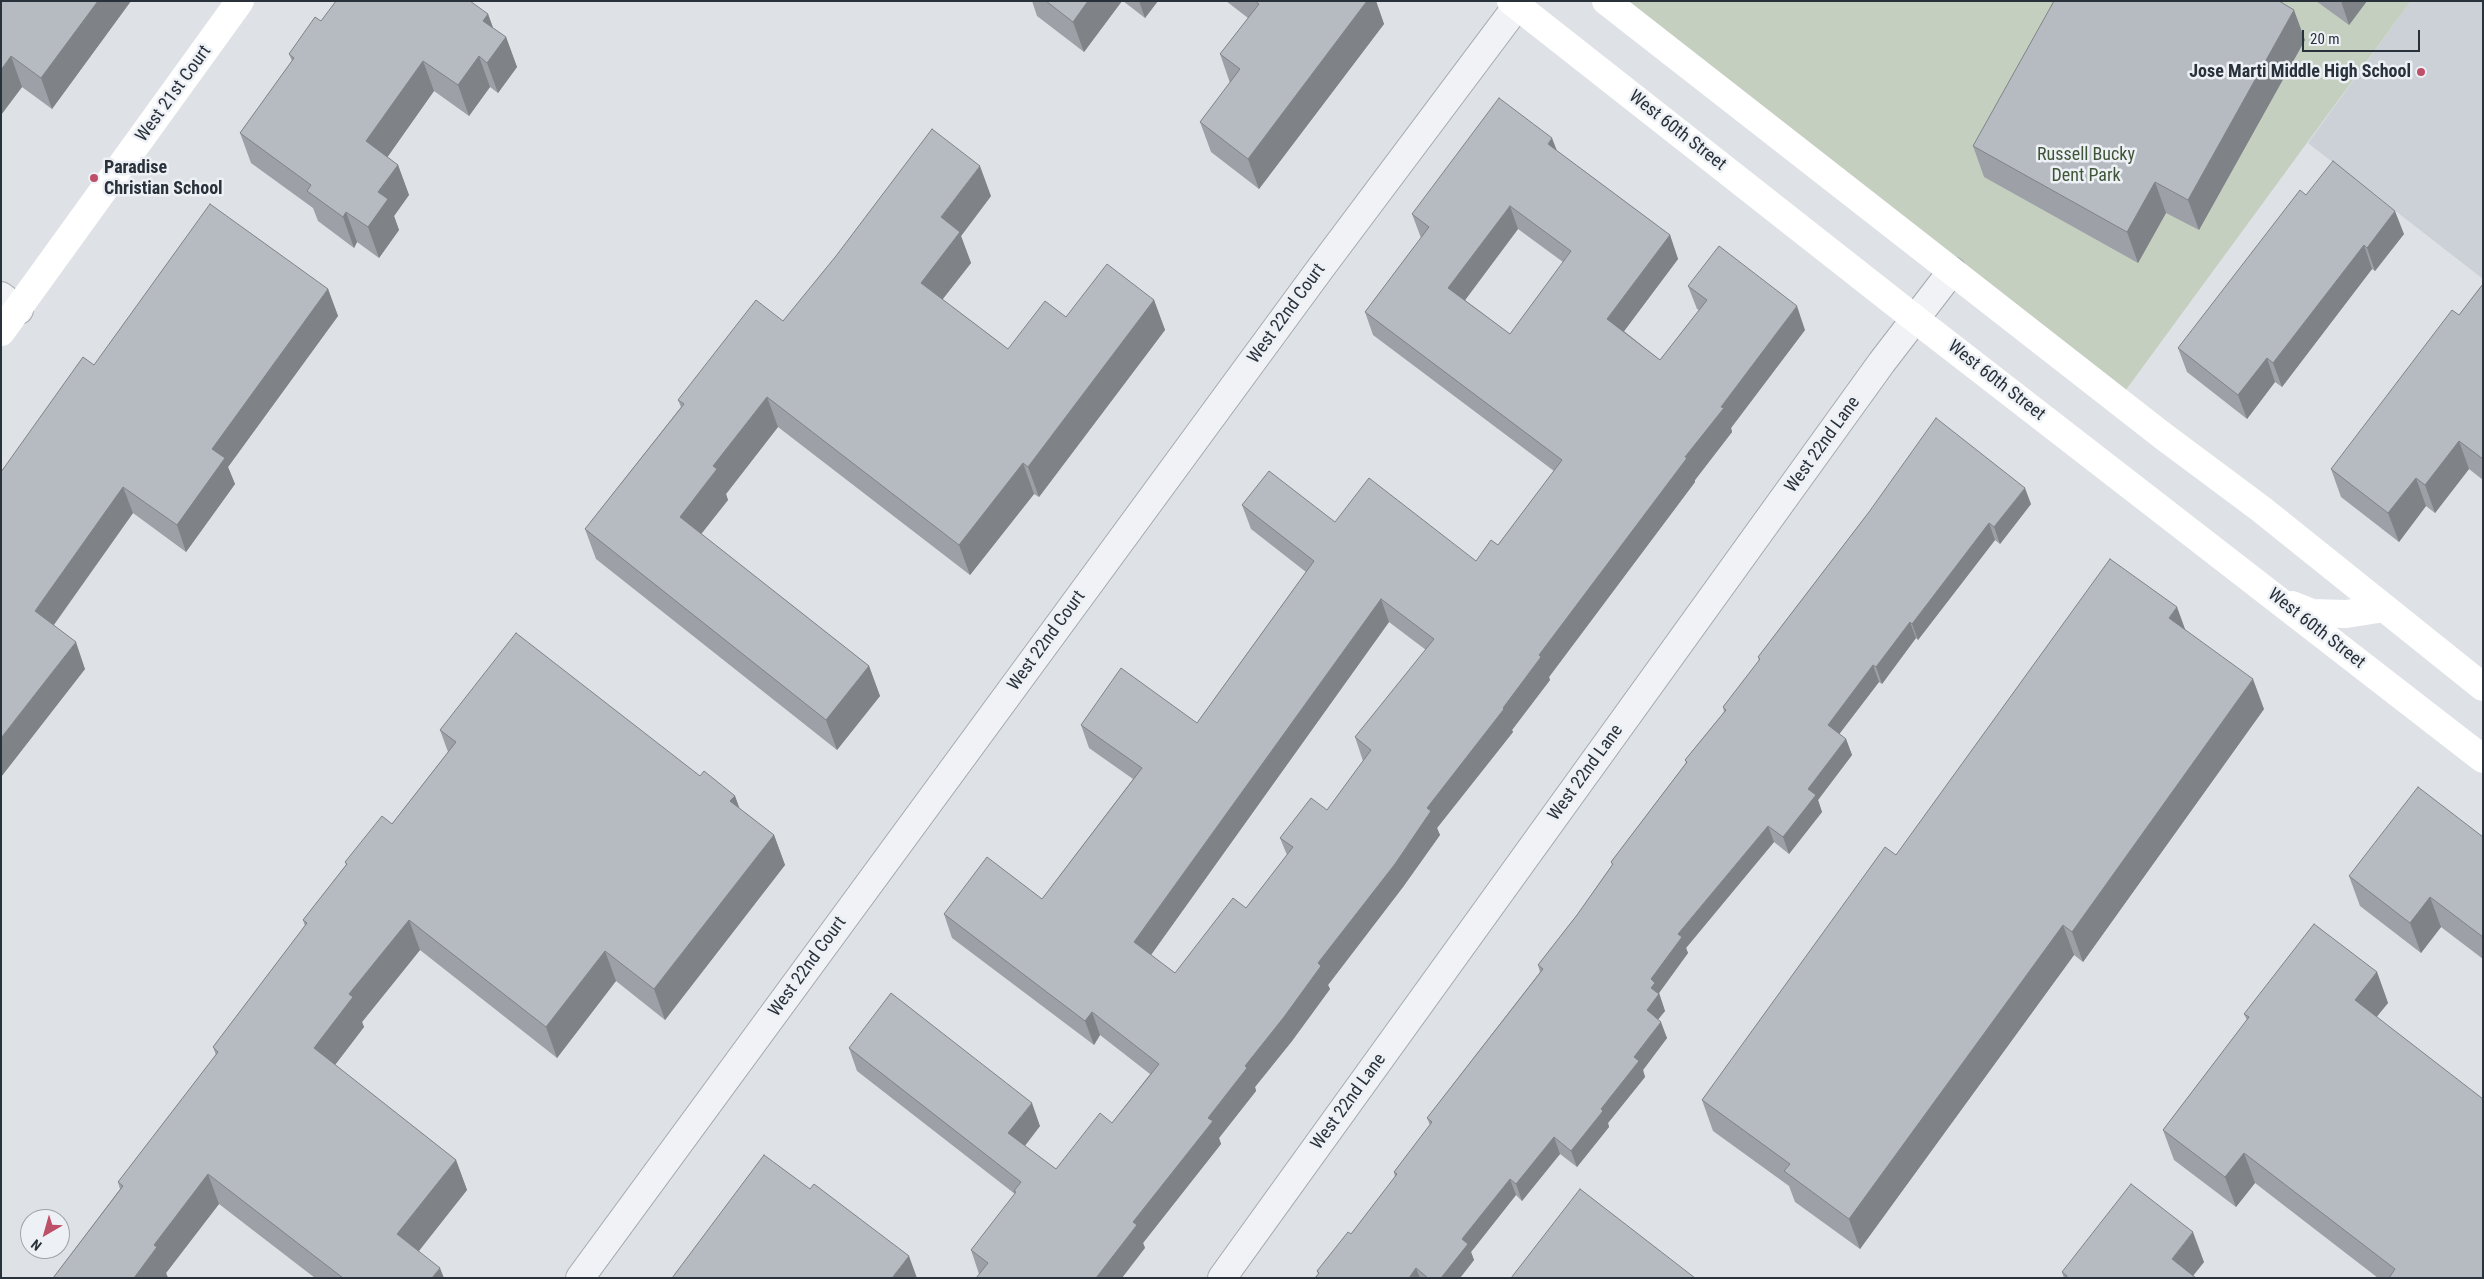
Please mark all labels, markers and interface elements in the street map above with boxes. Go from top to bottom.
scale bar [2304,20,2422,52]
text: 20 m [2310,30,2340,48]
street label: West 21st Court [132,41,216,147]
place label: Jose Marti Middle High School [2189,61,2411,83]
marker: Jose Marti Middle High School [2415,66,2427,78]
street label: West 60th Street [1624,86,1730,176]
park label: Russell Bucky Dent Park [2037,144,2135,186]
place label: Paradise Christian School [104,157,223,200]
marker: Paradise Christian School [88,172,100,184]
street label: West 22nd Court [1244,260,1330,368]
street label: West 60th Street [1943,336,2049,426]
street label: West 22nd Lane [1781,393,1865,497]
street label: West 60th Street [2263,584,2369,674]
street label: West 22nd Court [1004,587,1090,695]
street label: West 22nd Lane [1544,721,1628,825]
street label: West 22nd Court [765,913,851,1021]
street label: West 22nd Lane [1307,1050,1391,1154]
north arrow [20,1209,70,1259]
text: N [28,1236,45,1254]

